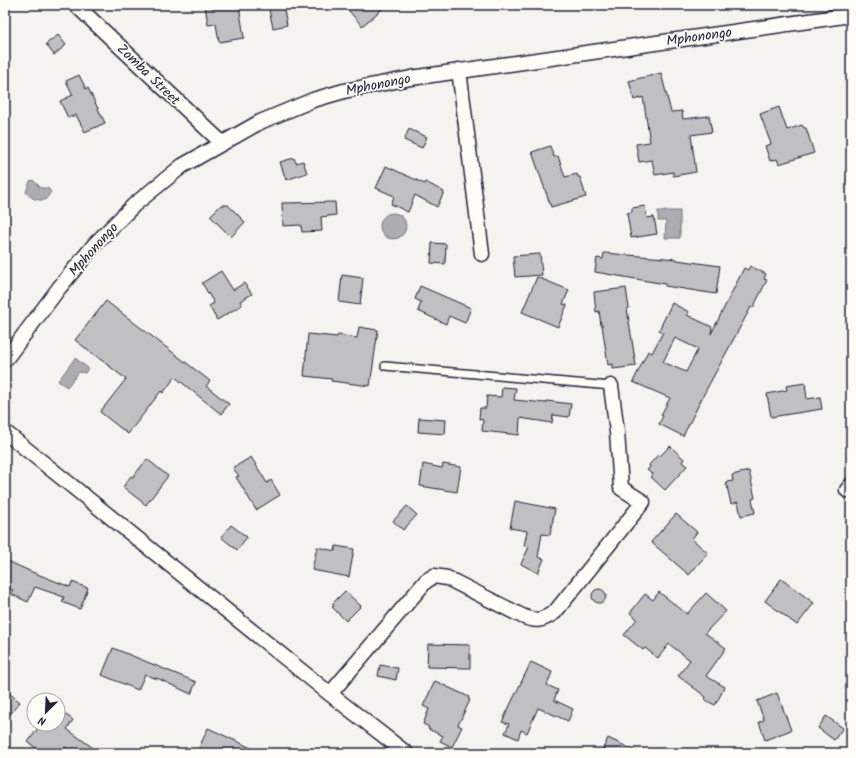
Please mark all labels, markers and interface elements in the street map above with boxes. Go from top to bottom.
street label: Mphonongo [665,22,733,52]
street label: Zomba Street [111,39,186,111]
street label: Mphonongo [344,68,413,102]
street label: Mphonongo [64,218,124,281]
north arrow [26,692,66,732]
text: N [35,711,49,730]

